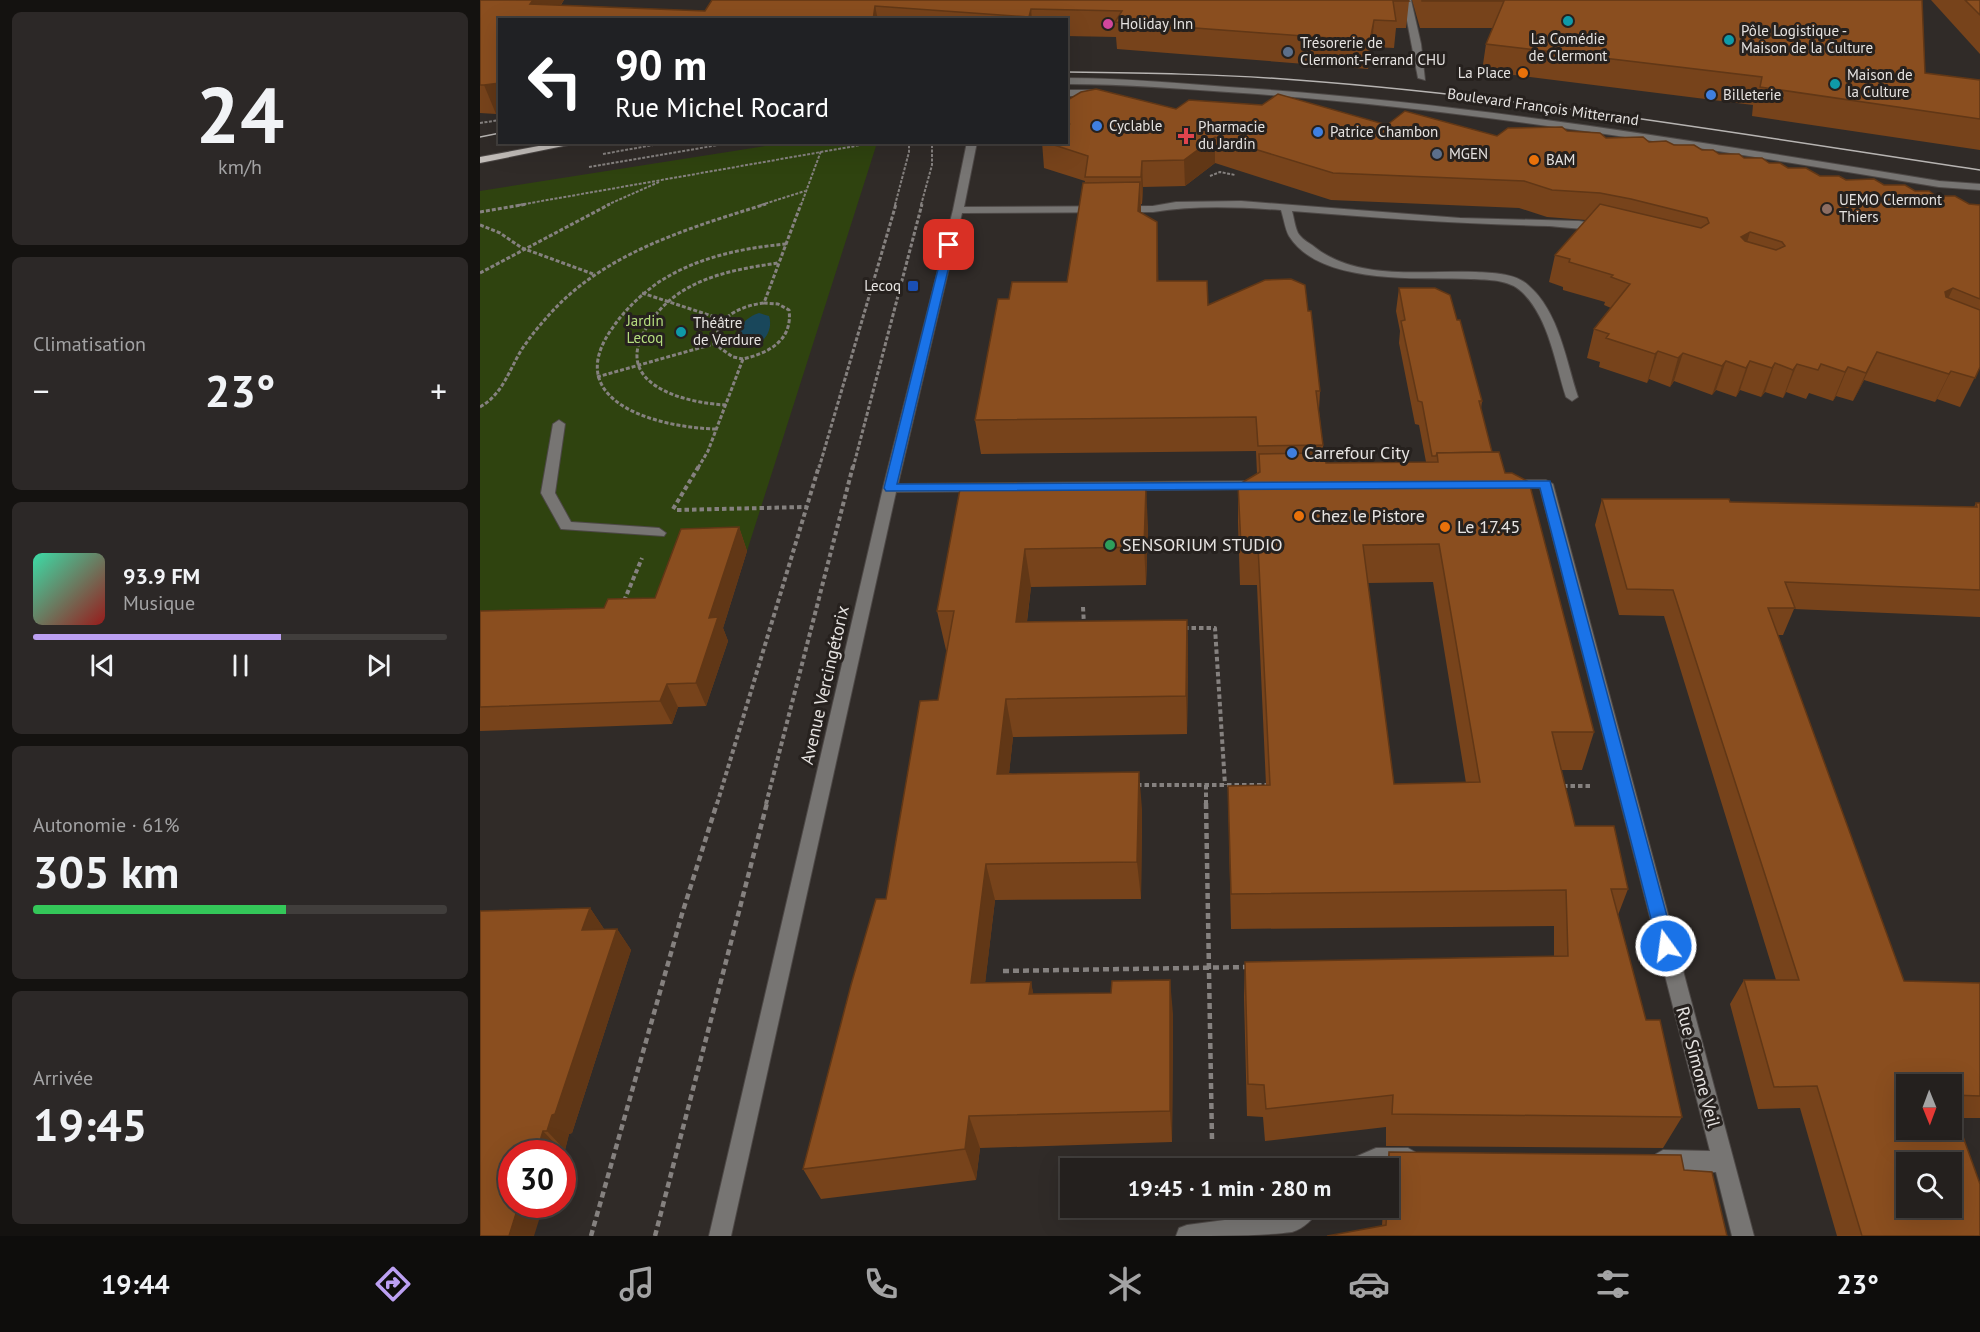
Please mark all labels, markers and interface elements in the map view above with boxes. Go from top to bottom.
place label: Holiday Inn [1120,14,1193,33]
marker: La Comédie de Clermont [1561,14,1575,28]
marker: Holiday Inn [1101,17,1115,31]
place label: Pôle Logistique - Maison de la Culture [1741,21,1873,57]
place label: La Comédie de Clermont [1529,29,1607,65]
place label: Trésorerie de Clermont-Ferrand CHU [1300,33,1446,69]
marker: Pôle Logistique - Maison de la Culture [1722,33,1736,47]
text: 90 m [615,37,707,92]
icon: left [516,42,594,120]
marker: Trésorerie de Clermont-Ferrand CHU [1281,45,1295,59]
place label: La Place [1458,63,1511,82]
text: 24 [196,64,284,165]
place label: Maison de la Culture [1847,65,1913,101]
marker: La Place [1516,66,1530,80]
marker: Maison de la Culture [1828,77,1842,91]
street label: Boulevard François Mitterrand [1446,84,1640,129]
place label: Billeterie [1723,85,1781,104]
marker: Billeterie [1704,88,1718,102]
text: Rue Michel Rocard [615,90,829,124]
place label: Cyclable [1109,116,1162,135]
place label: Pharmacie du Jardin [1198,117,1265,153]
marker: Cyclable [1090,119,1104,133]
place label: Patrice Chambon [1330,122,1438,141]
marker: Patrice Chambon [1311,125,1325,139]
marker: Pharmacie du Jardin [1179,129,1193,143]
place label: MGEN [1449,144,1488,163]
marker: MGEN [1430,147,1444,161]
place label: BAM [1546,150,1575,169]
marker: BAM [1527,153,1541,167]
text: km/h [218,154,262,180]
place label: UEMO Clermont Thiers [1839,190,1942,226]
marker: UEMO Clermont Thiers [1820,202,1834,216]
pin [923,219,974,270]
icon: arrive [932,228,965,261]
place label: Lecoq [864,276,901,295]
marker: Lecoq [906,279,920,293]
park label: Jardin Lecoq [625,311,664,347]
place label: Théâtre de Verdure [693,313,762,349]
marker: Théâtre de Verdure [674,325,688,339]
text: Climatisation [33,331,146,357]
text: 23° [205,361,275,419]
text: − [33,369,50,412]
text: + [430,369,447,412]
place label: Carrefour City [1304,441,1410,464]
marker: Carrefour City [1285,446,1299,460]
place label: Chez le Pistore [1311,504,1425,527]
marker: Chez le Pistore [1292,509,1306,523]
place label: Le 17.45 [1457,515,1520,538]
marker: Le 17.45 [1438,520,1452,534]
place label: SENSORIUM STUDIO [1122,533,1283,556]
marker: SENSORIUM STUDIO [1103,538,1117,552]
text: 93.9 FM [123,562,200,590]
text: Musique [123,590,195,616]
street label: Avenue Vercingétorix [795,603,854,767]
icon: previous [86,649,119,682]
icon: pause [224,649,257,682]
icon: next [362,649,395,682]
text: Autonomie · 61% [33,812,179,838]
text: 305 km [33,842,179,900]
position arrow [1634,914,1698,978]
street label: Rue Simone Veil [1671,1004,1726,1131]
text: Arrivée [33,1065,93,1091]
north arrow [1896,1074,1962,1140]
map controls [1896,1074,1962,1218]
text: 19:45 [33,1095,147,1153]
speed limit sign: 30 [498,1140,576,1218]
button: search [1896,1152,1962,1218]
text: 19:45 · 1 min · 280 m [1128,1174,1331,1202]
icon: directions [372,1263,414,1305]
icon: music [616,1263,658,1305]
icon: phone [860,1263,902,1305]
icon: climate [1104,1263,1146,1305]
icon: car [1348,1263,1390,1305]
icon: filters [1592,1263,1634,1305]
text: 19:44 [101,1267,170,1301]
text: 23° [1836,1267,1879,1301]

